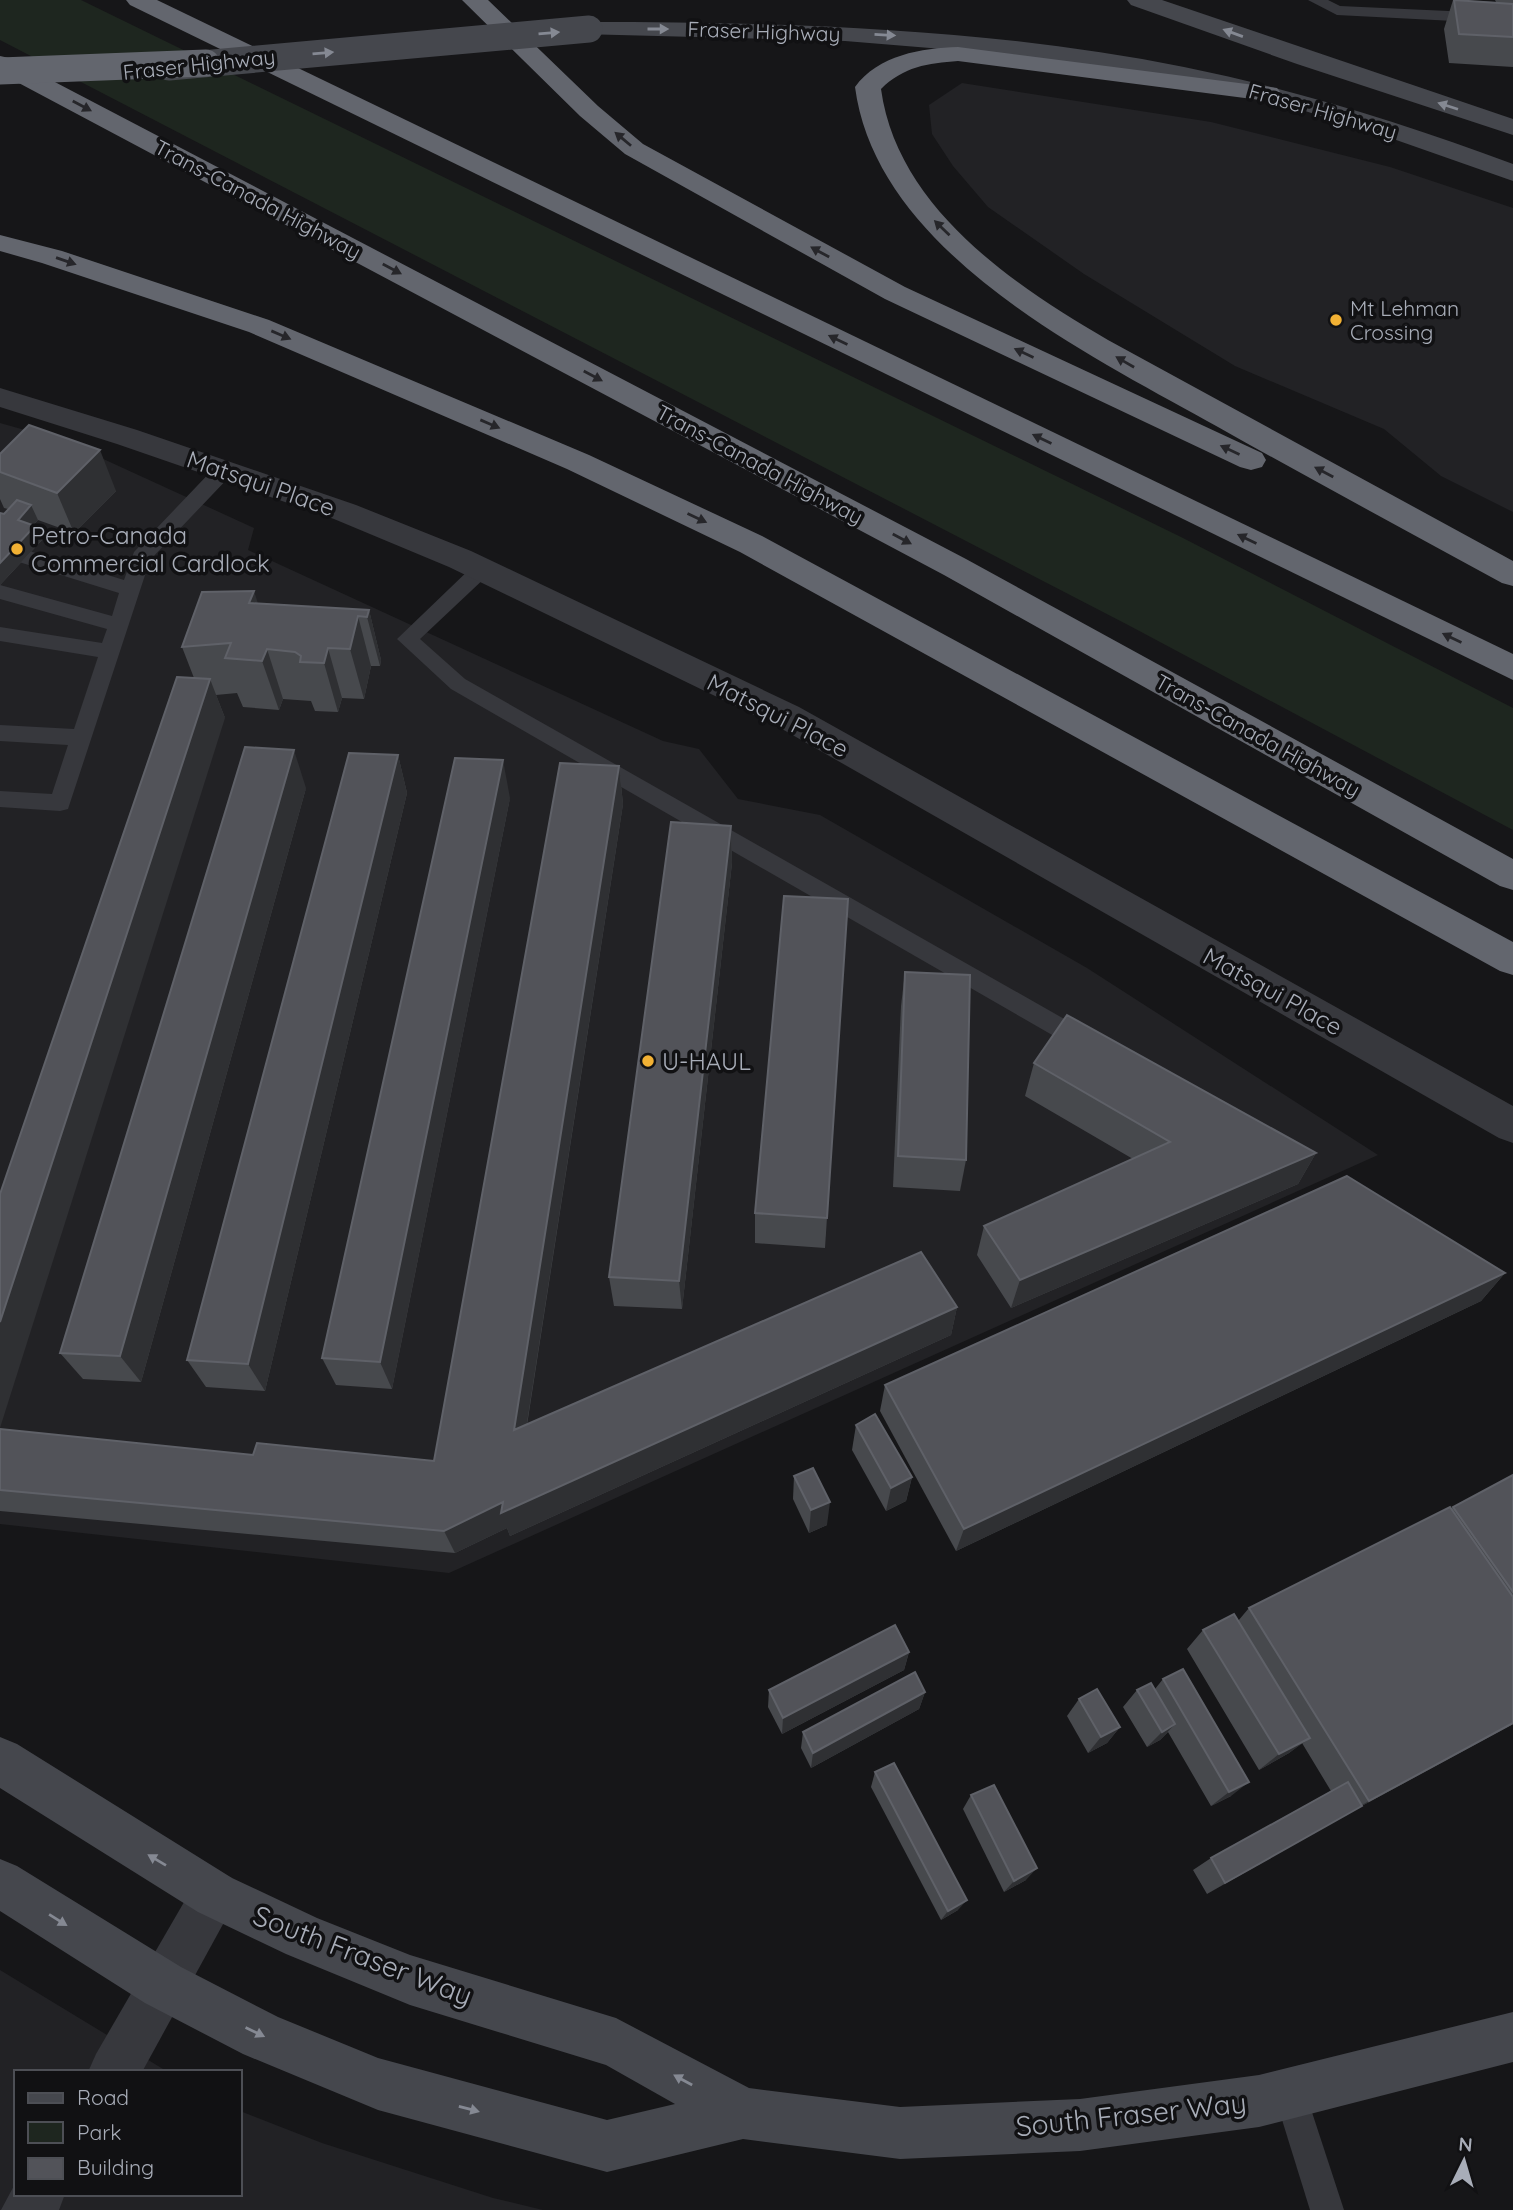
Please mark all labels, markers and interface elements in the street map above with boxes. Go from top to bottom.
street label: Fraser Highway [687,15,841,47]
one-way arrow [647,23,669,35]
one-way arrow [538,27,560,38]
one-way arrow [1222,27,1243,38]
one-way arrow [874,30,896,41]
street label: Fraser Highway [122,43,276,85]
one-way arrow [312,47,334,58]
street label: Fraser Highway [1246,77,1400,145]
one-way arrow [72,100,92,112]
one-way arrow [1438,100,1459,110]
one-way arrow [614,132,631,147]
street label: Trans-Canada Highway [150,134,366,264]
one-way arrow [934,220,951,236]
one-way arrow [810,246,830,258]
one-way arrow [55,256,76,267]
one-way arrow [382,263,402,275]
place label: Mt Lehman Crossing [1350,295,1459,345]
marker: Mt Lehman Crossing [1328,312,1344,328]
one-way arrow [271,330,292,341]
one-way arrow [828,334,848,346]
one-way arrow [1014,348,1034,359]
one-way arrow [1115,356,1134,368]
one-way arrow [583,370,603,381]
street label: Trans-Canada Highway [652,399,868,529]
one-way arrow [480,419,501,430]
one-way arrow [1032,434,1052,445]
street label: Matsqui Place [183,444,339,522]
one-way arrow [1219,444,1240,455]
one-way arrow [1314,466,1333,478]
one-way arrow [687,513,708,524]
place label: Petro-Canada Commercial Cardlock [31,520,270,578]
one-way arrow [892,533,912,545]
one-way arrow [1237,533,1257,545]
marker: Petro-Canada Commercial Cardlock [9,541,25,557]
one-way arrow [1442,633,1462,644]
street label: Matsqui Place [702,667,854,763]
street label: Trans-Canada Highway [1151,668,1365,802]
street label: Matsqui Place [1198,940,1348,1042]
place label: U-HAUL [662,1046,751,1076]
marker: U-HAUL [640,1053,656,1069]
one-way arrow [147,1853,166,1866]
street label: South Fraser Way [249,1897,477,2013]
one-way arrow [48,1913,67,1926]
one-way arrow [245,2027,265,2038]
legend [14,2070,242,2196]
one-way arrow [673,2074,693,2086]
text: Road [77,2084,129,2110]
street label: South Fraser Way [1014,2084,1248,2144]
one-way arrow [459,2104,480,2114]
text: Park [77,2119,121,2145]
north arrow [1429,2126,1499,2196]
text: N [1457,2132,1473,2157]
text: Building [77,2154,154,2180]

